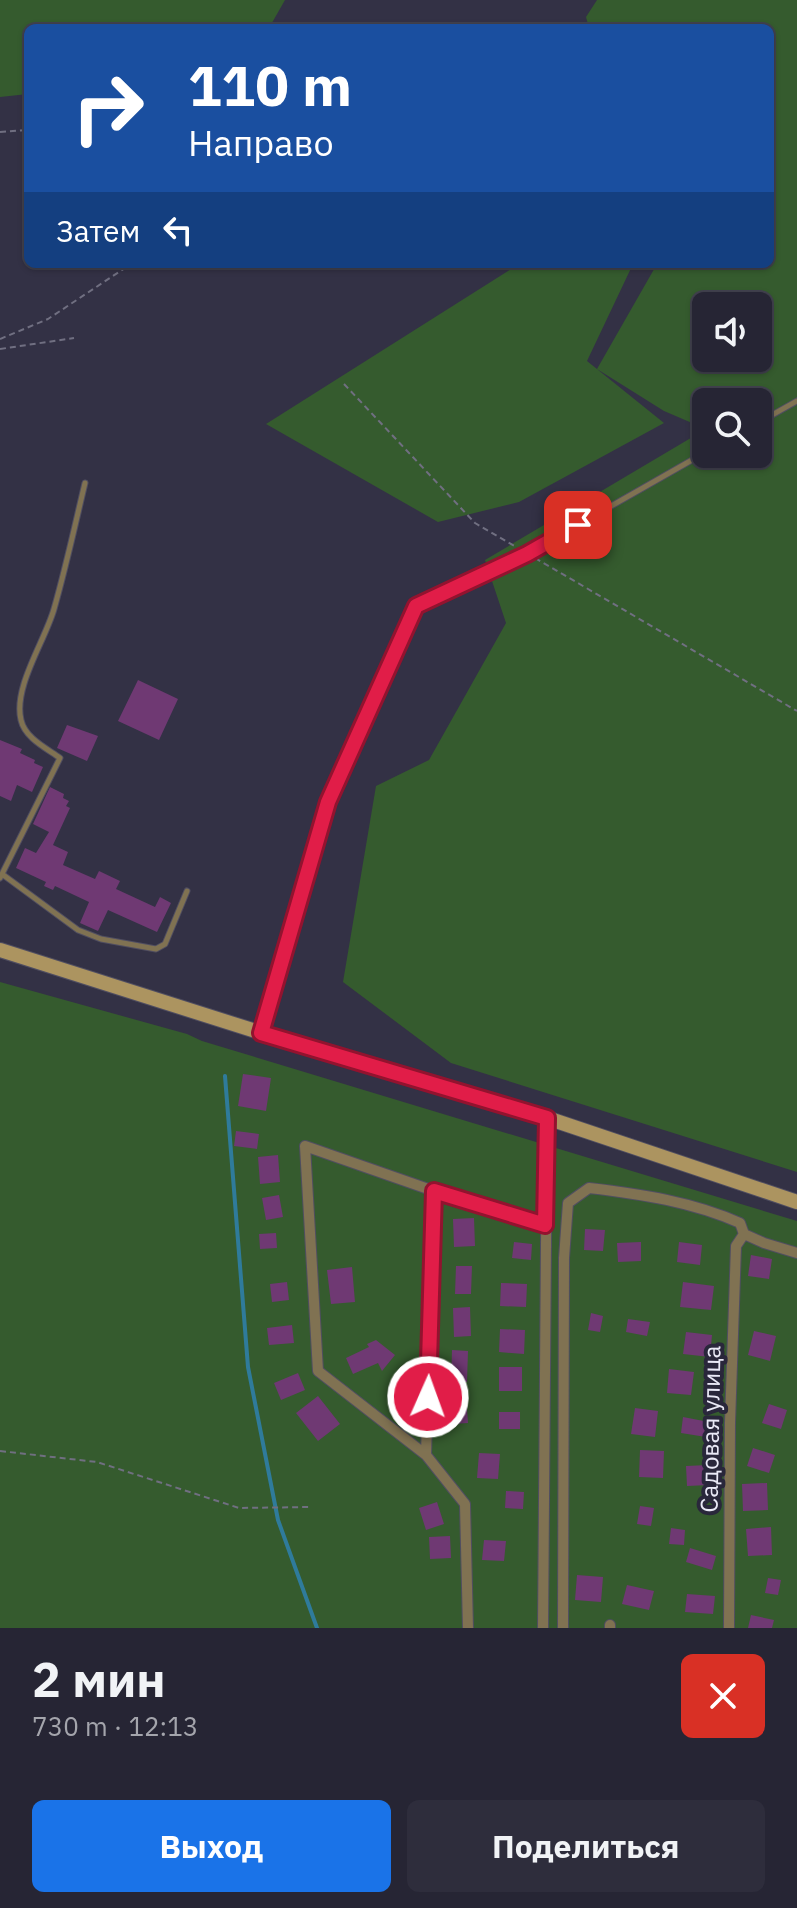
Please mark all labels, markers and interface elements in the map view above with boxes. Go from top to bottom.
text: 110 m [188,49,352,121]
icon: right [56,56,160,160]
text: Направо [188,119,334,166]
icon: left [156,208,200,252]
text: Затем [56,211,140,250]
map controls [692,292,772,468]
button: sound [692,292,772,372]
button: search [692,388,772,468]
pin [544,491,612,559]
icon: arrive [556,503,600,547]
street label: Садовая улица [693,1345,727,1513]
position arrow [386,1355,470,1439]
text: 2 мин [32,1648,166,1710]
button: close [681,1654,765,1738]
text: 730 m · 12:13 [32,1709,198,1743]
button: Выход [32,1800,391,1892]
button: Поделиться [407,1800,765,1892]

